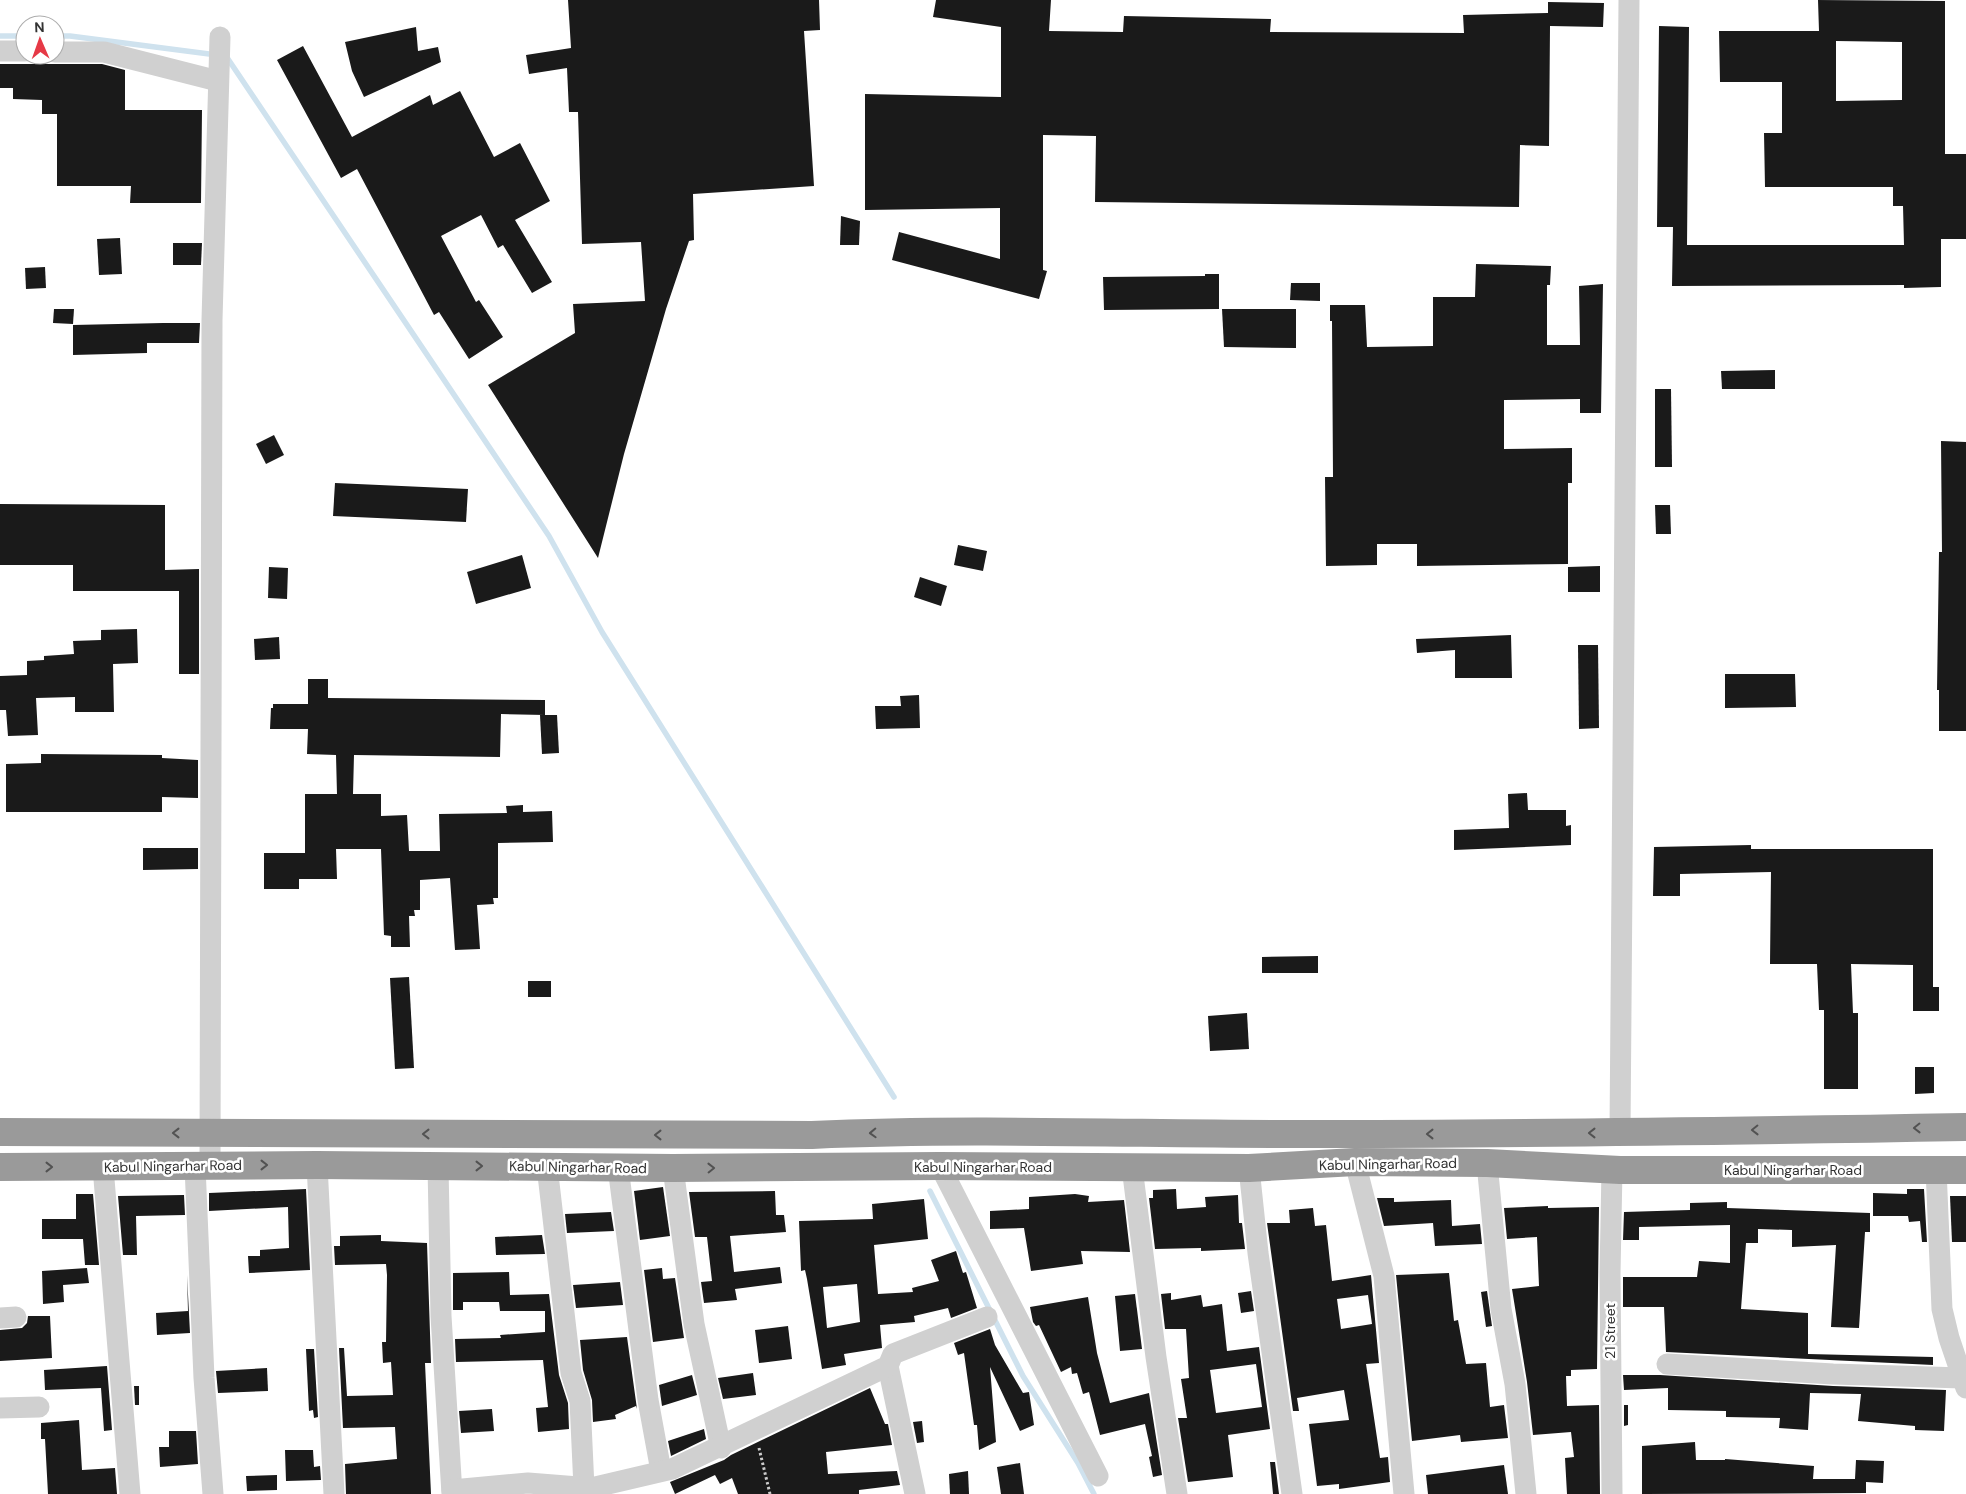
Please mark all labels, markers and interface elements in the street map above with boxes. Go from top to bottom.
north arrow [15,15,65,65]
text: N [34,18,45,36]
one-way arrow [1913,1122,1921,1133]
one-way arrow [1751,1125,1759,1136]
one-way arrow [869,1127,877,1138]
one-way arrow [172,1128,180,1138]
one-way arrow [1426,1128,1434,1139]
one-way arrow [1588,1128,1596,1138]
one-way arrow [422,1129,430,1139]
one-way arrow [654,1130,662,1140]
street label: Kabul Ningarhar Road [1319,1154,1457,1174]
street label: Kabul Ningarhar Road [104,1156,242,1176]
street label: Kabul Ningarhar Road [509,1157,647,1177]
street label: Kabul Ningarhar Road [914,1158,1052,1176]
one-way arrow [260,1160,268,1170]
one-way arrow [475,1161,483,1171]
street label: Kabul Ningarhar Road [1724,1161,1862,1179]
one-way arrow [45,1162,53,1172]
one-way arrow [707,1162,715,1173]
street label: 21 Street [1601,1303,1619,1359]

